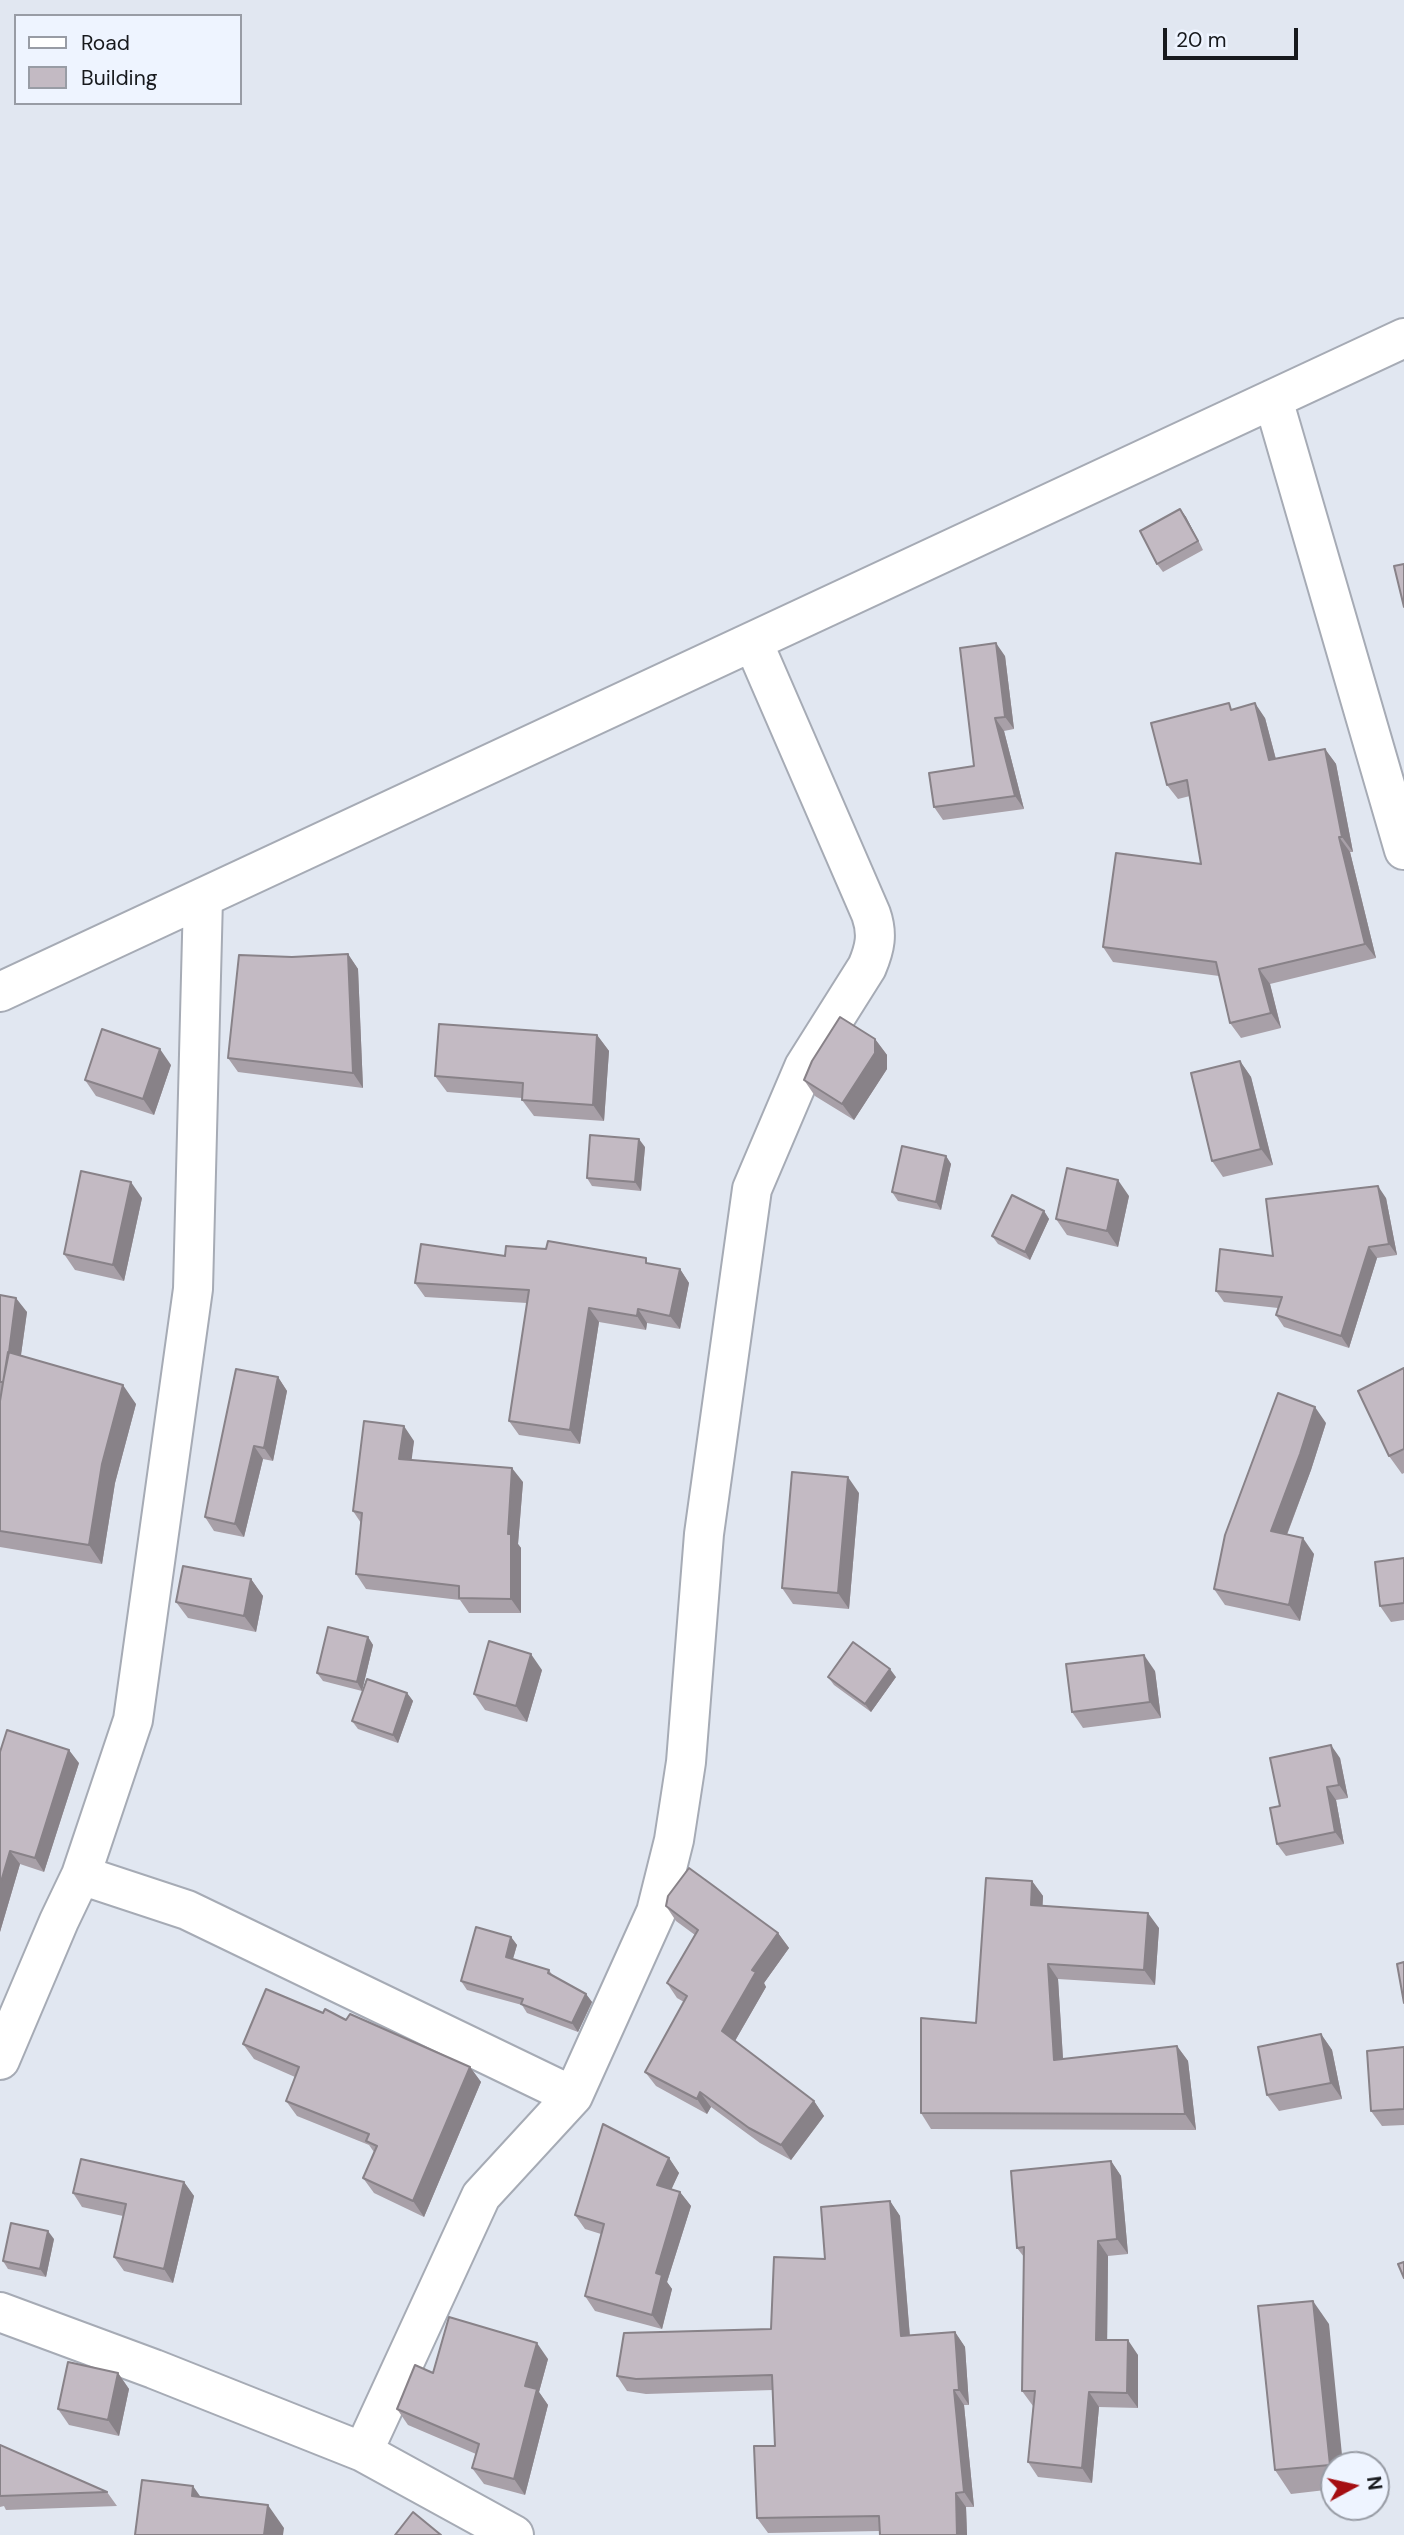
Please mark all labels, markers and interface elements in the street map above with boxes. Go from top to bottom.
legend [14,14,242,105]
scale bar [1166,14,1301,58]
text: 20 m [1176,26,1227,54]
text: Road [81,29,130,57]
text: Building [81,64,157,92]
north arrow [1320,2451,1390,2521]
text: N [1361,2475,1388,2492]

